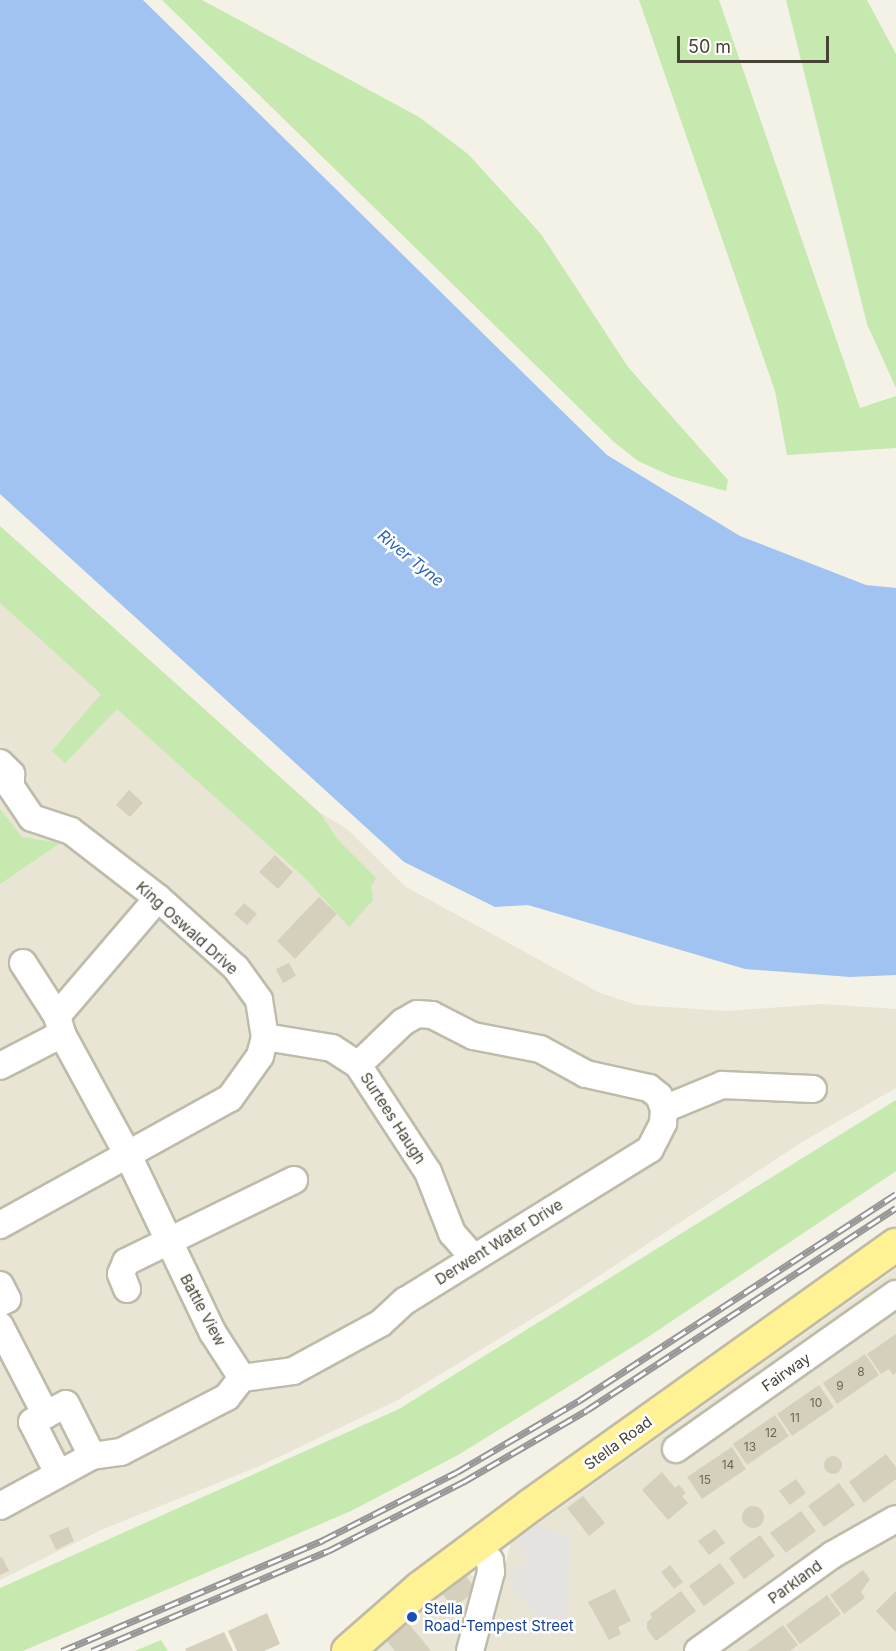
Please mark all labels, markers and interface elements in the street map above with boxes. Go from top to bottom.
scale bar [680,24,832,62]
text: 50 m [688,36,731,57]
water label: River Tyne [374,525,448,591]
street label: King Oswald Drive [132,878,242,978]
street label: Surtees Haugh [357,1069,429,1167]
street label: Derwent Water Drive [432,1195,566,1289]
street label: Battle View [177,1271,229,1349]
street label: Fairway [758,1349,814,1395]
house number: 8 [857,1365,865,1379]
house number: 9 [836,1379,844,1393]
house number: 10 [810,1396,822,1410]
house number: 11 [790,1411,800,1425]
street label: Stella Road [581,1412,655,1474]
house number: 12 [765,1426,777,1440]
house number: 13 [744,1440,756,1454]
house number: 14 [722,1458,734,1472]
house number: 15 [699,1473,711,1487]
street label: Parkland [765,1556,825,1608]
place label: Stella Road-Tempest Street [424,1599,574,1634]
marker: Stella Road-Tempest Street [405,1610,419,1624]

